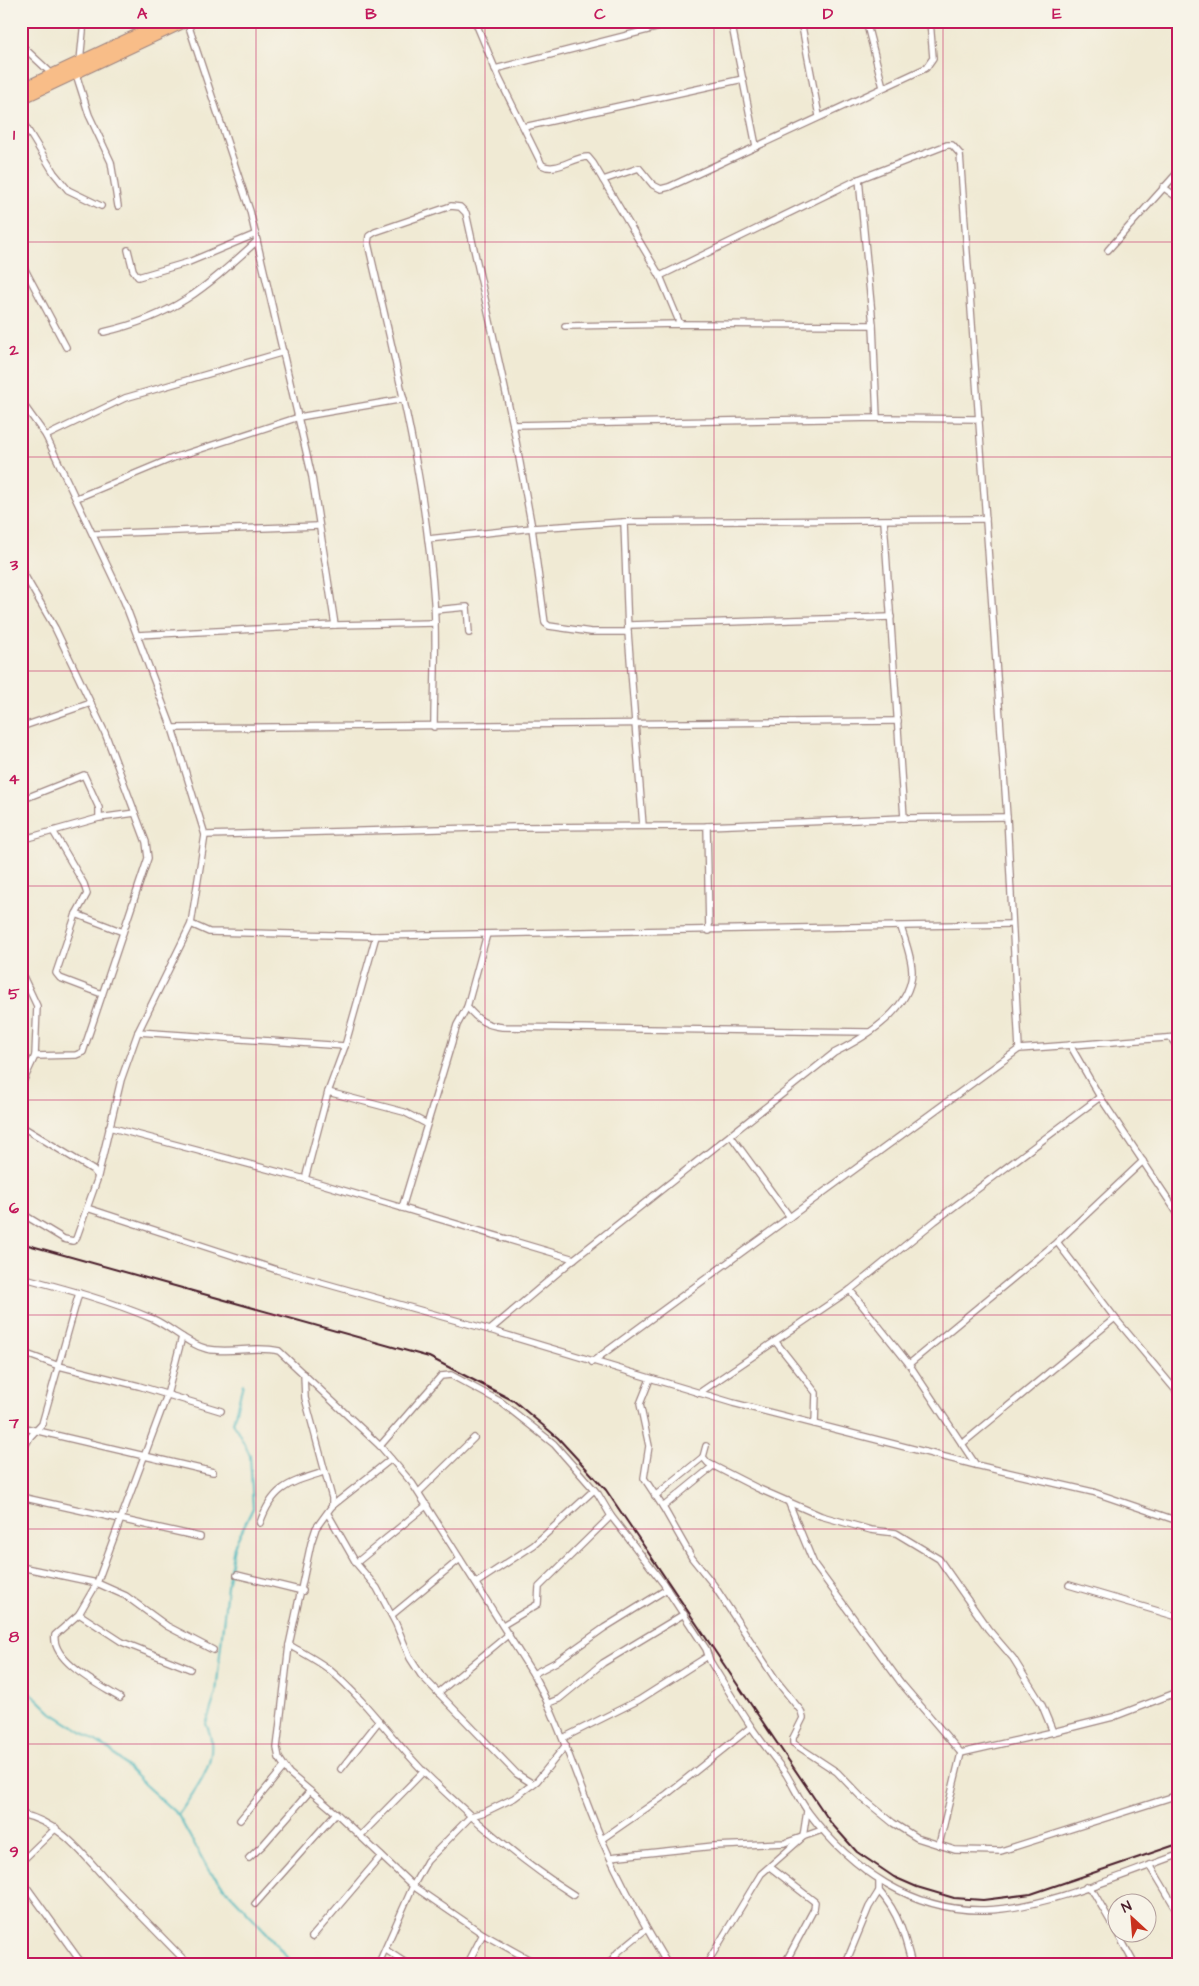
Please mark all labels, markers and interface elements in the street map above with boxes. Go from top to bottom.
text: A [137,3,148,25]
text: B [365,3,377,25]
text: C [594,3,606,25]
text: D [823,3,834,25]
text: E [1052,3,1062,25]
text: 1 [13,124,16,146]
text: 2 [8,339,19,361]
text: 3 [9,554,19,576]
text: 4 [9,768,20,790]
text: 5 [8,983,20,1005]
text: 6 [9,1197,19,1219]
text: 7 [8,1412,19,1434]
text: 8 [9,1626,20,1648]
text: 9 [9,1841,19,1863]
north arrow [1106,1894,1156,1944]
text: N [1118,1896,1135,1918]

